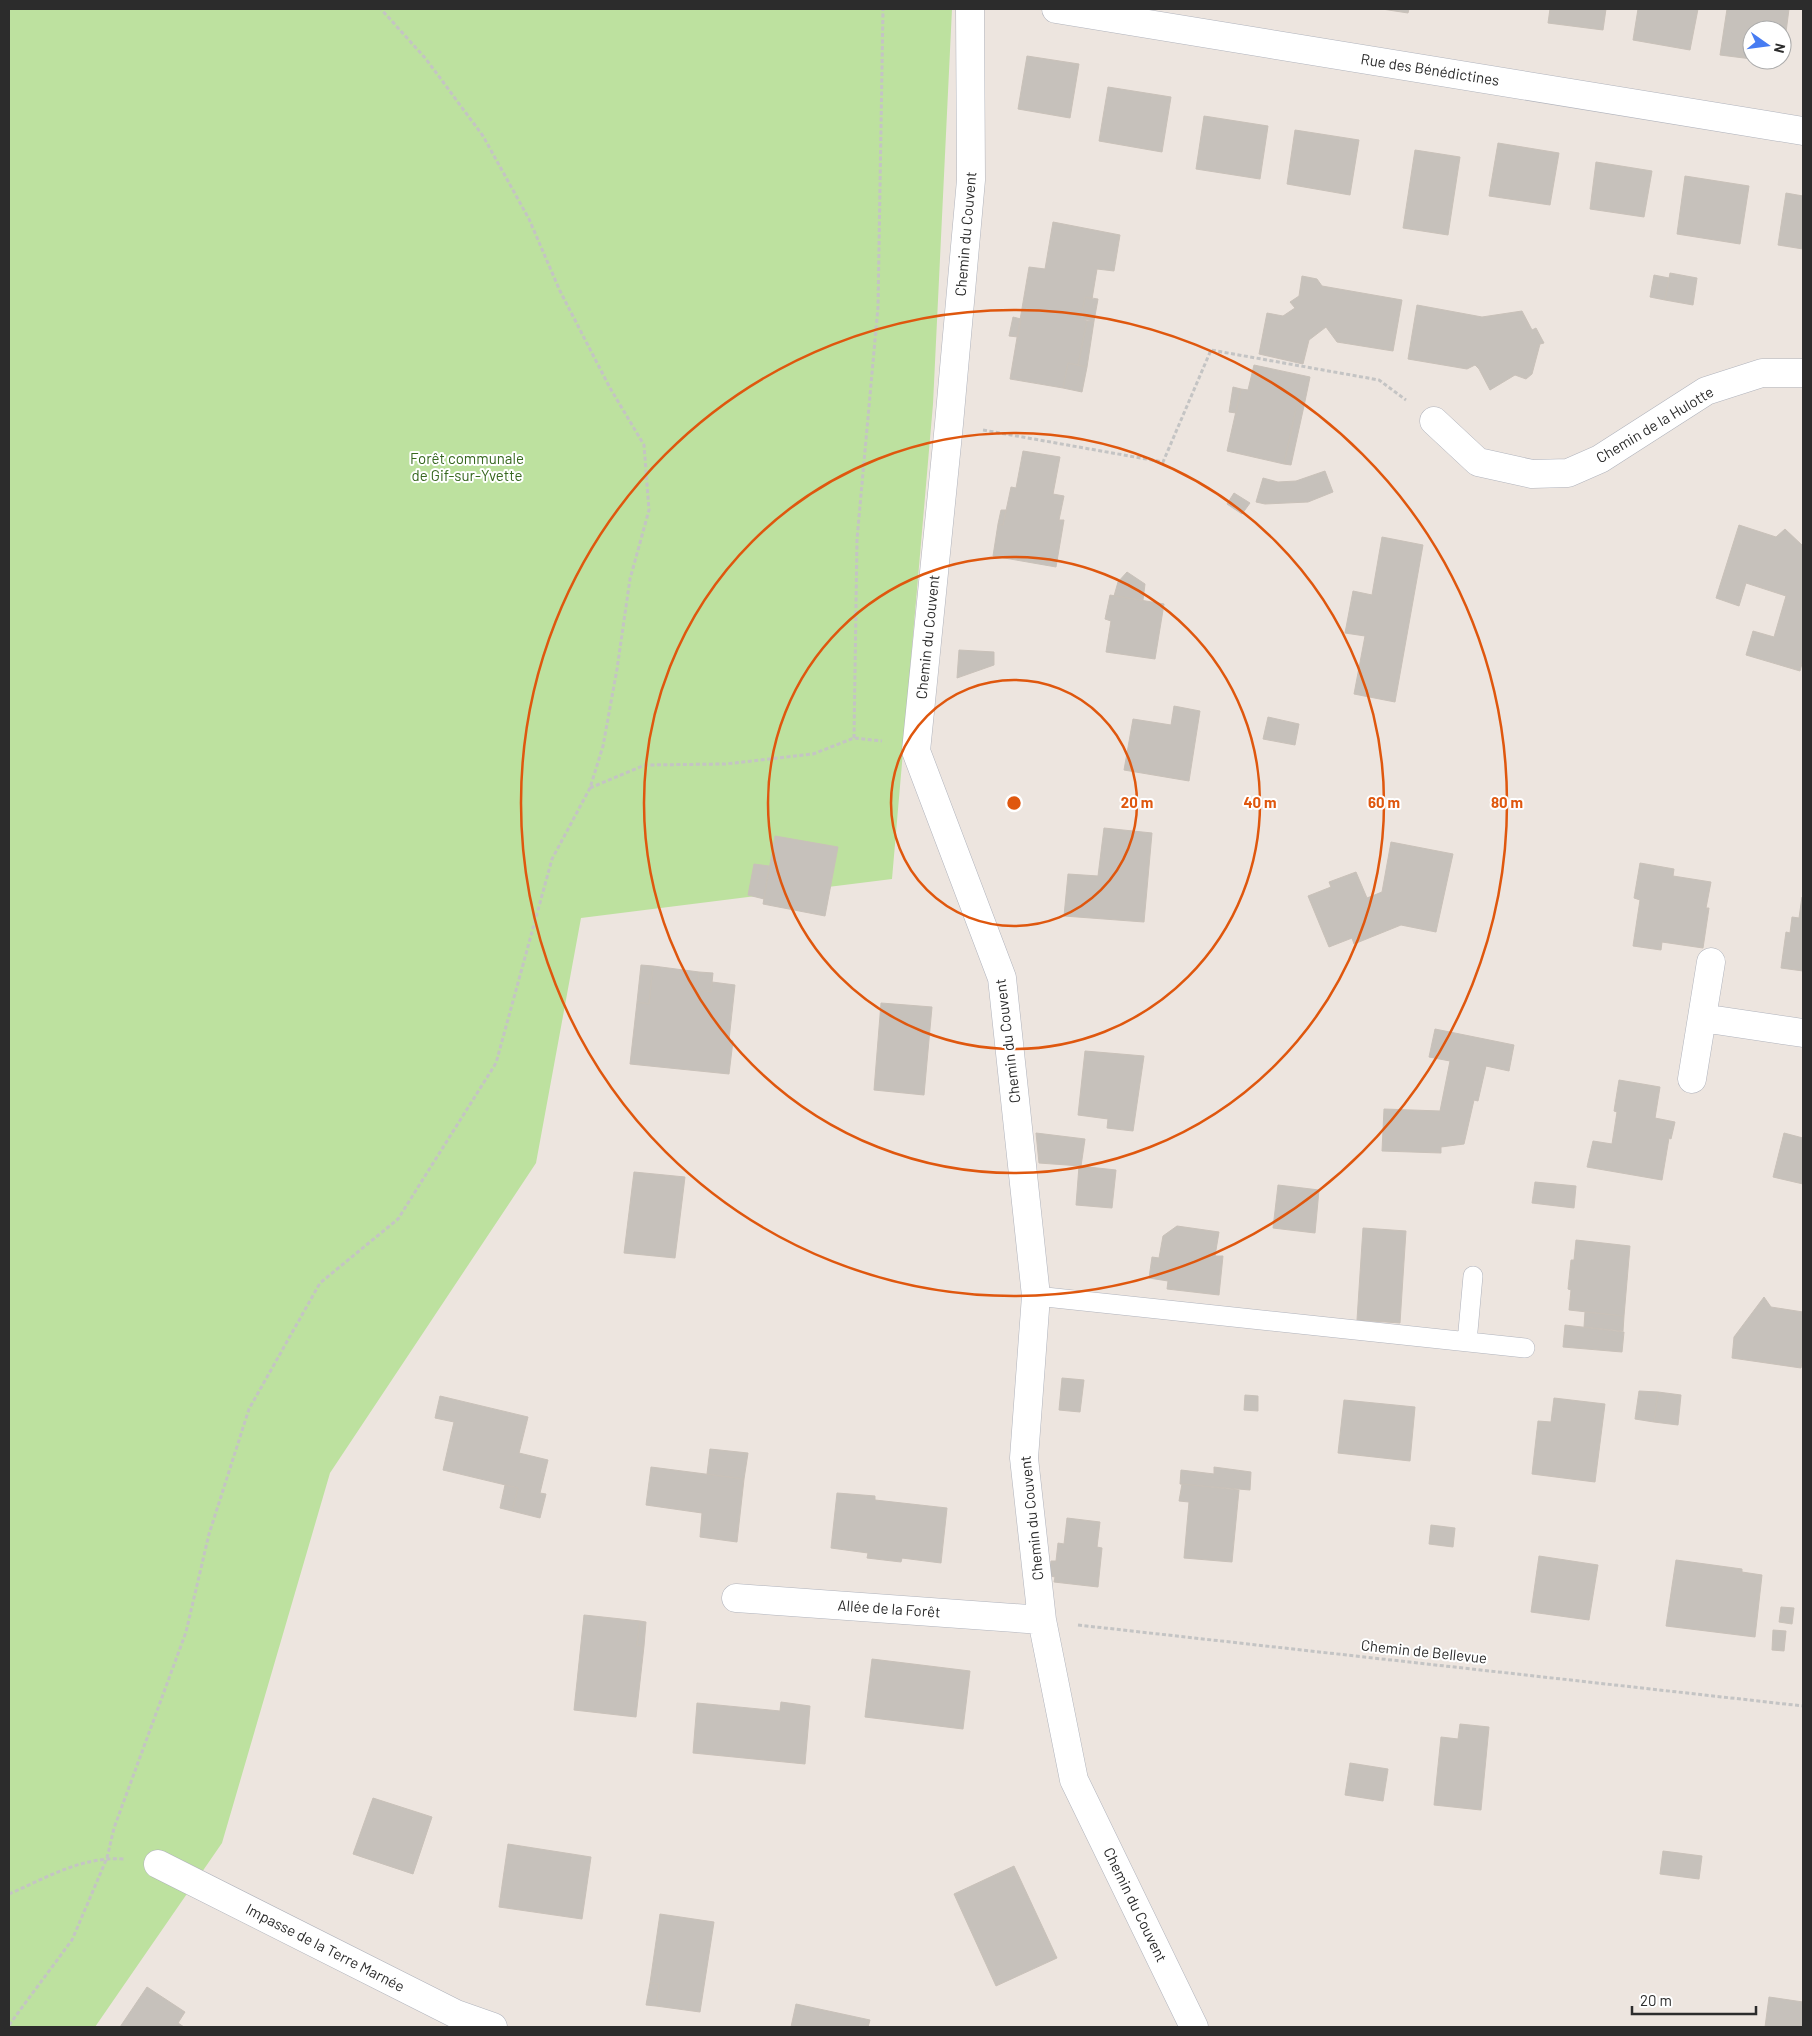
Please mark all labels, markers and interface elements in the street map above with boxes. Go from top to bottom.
north arrow [1742,20,1792,70]
text: N [1771,42,1789,55]
street label: Rue des Bénédictines [1360,49,1501,89]
street label: Chemin du Couvent [951,171,979,297]
street label: Chemin de la Hulotte [1593,382,1716,466]
park label: Forêt communale de Gif-sur-Yvette [410,449,524,484]
street label: Chemin du Couvent [912,574,943,700]
text: 20 m [1121,793,1153,811]
text: 40 m [1243,793,1277,811]
text: 60 m [1368,793,1400,811]
text: 80 m [1491,793,1523,811]
centre of rings [1005,794,1023,812]
street label: Chemin du Couvent [990,978,1024,1104]
street label: Chemin du Couvent [1016,1455,1047,1581]
street label: Allée de la Forêt [837,1595,941,1621]
street label: Chemin de Bellevue [1360,1635,1488,1667]
street label: Chemin du Couvent [1100,1844,1171,1965]
street label: Impasse de la Terre Marnée [243,1899,408,1995]
scale bar [1632,1984,1756,2016]
text: 20 m [1640,1991,1672,2009]

